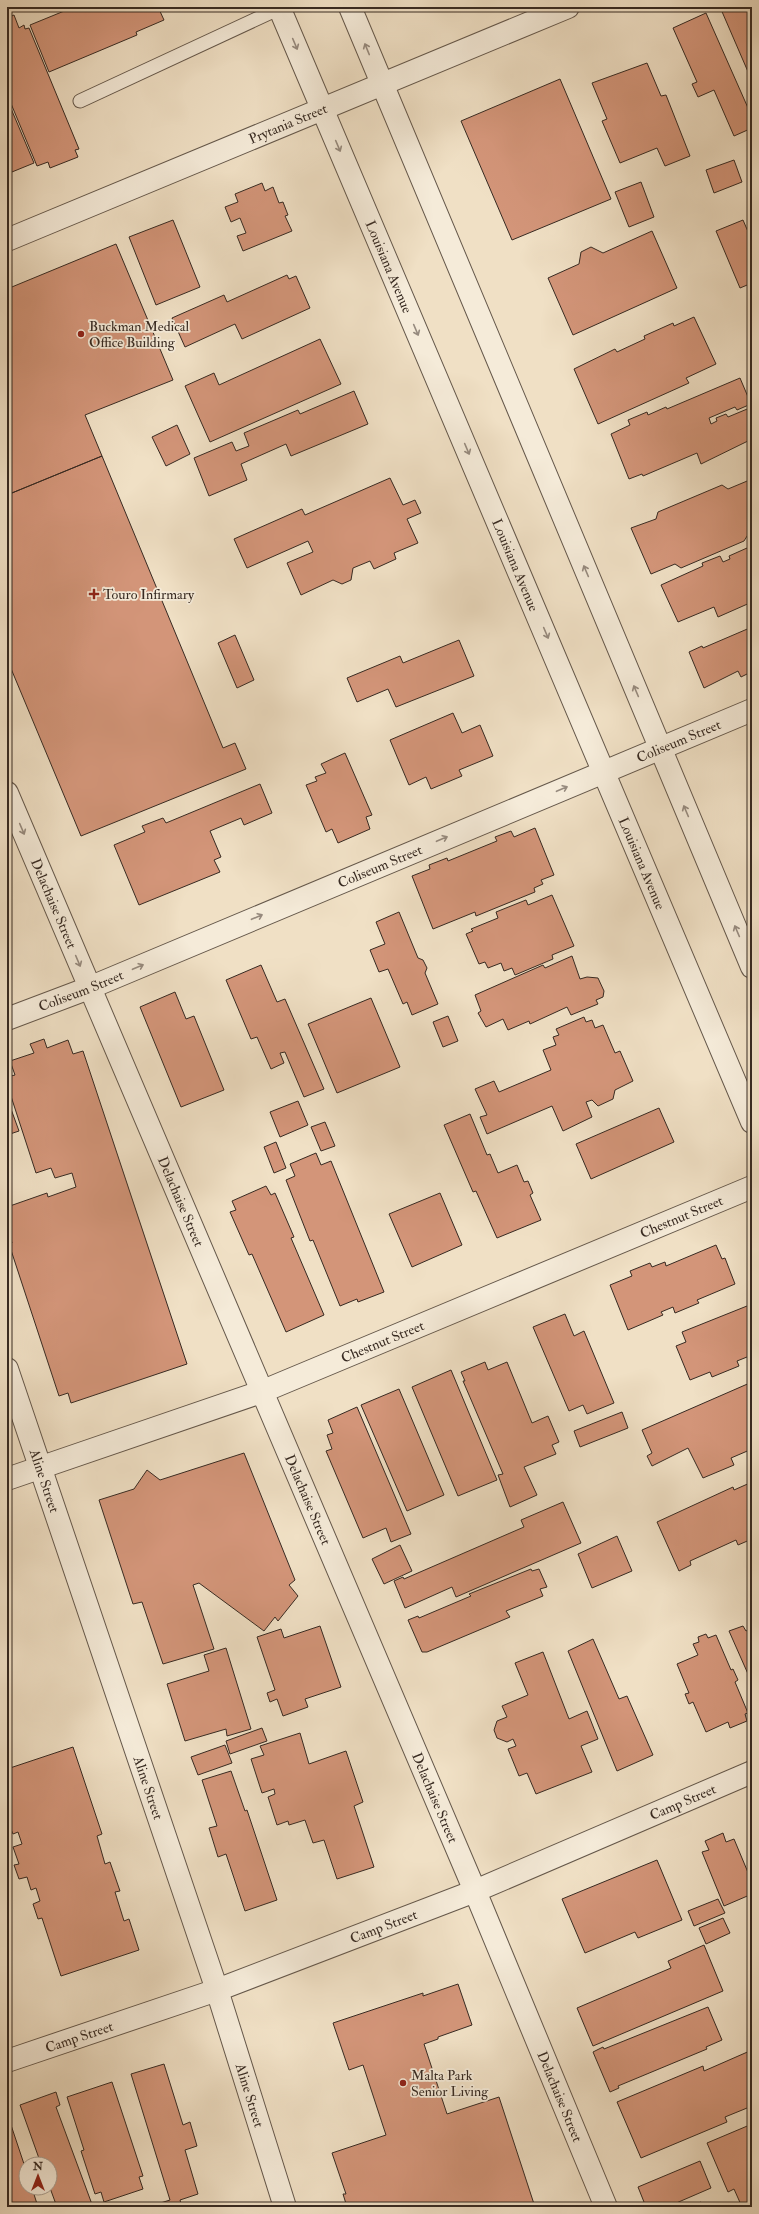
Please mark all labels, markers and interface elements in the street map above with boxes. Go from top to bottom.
one-way arrow [291,38,299,50]
one-way arrow [363,44,370,56]
street label: Prytania Street [246,99,330,147]
one-way arrow [334,139,342,151]
street label: Louisiana Avenue [362,218,416,316]
place label: Buckman Medical Office Building [89,318,190,351]
one-way arrow [413,323,420,335]
marker: Buckman Medical Office Building [76,329,86,339]
one-way arrow [464,443,471,455]
street label: Louisiana Avenue [489,516,543,614]
one-way arrow [581,566,589,578]
place label: Touro Infirmary [103,586,195,604]
marker: Touro Infirmary [88,588,100,600]
one-way arrow [542,627,550,639]
one-way arrow [632,686,639,698]
street label: Coliseum Street [634,715,724,766]
one-way arrow [555,785,567,792]
one-way arrow [682,805,690,817]
street label: Louisiana Avenue [615,814,669,912]
one-way arrow [19,822,26,834]
one-way arrow [435,835,447,843]
street label: Coliseum Street [335,841,425,891]
street label: Delachaise Street [27,856,81,952]
one-way arrow [251,913,263,920]
one-way arrow [733,925,740,937]
one-way arrow [74,955,82,967]
one-way arrow [131,963,143,971]
street label: Coliseum Street [36,966,126,1015]
street label: Delachaise Street [154,1154,208,1250]
street label: Chestnut Street [637,1191,726,1241]
street label: Chestnut Street [338,1316,427,1366]
street label: Aline Street [26,1446,64,1515]
street label: Delachaise Street [281,1452,335,1548]
street label: Delachaise Street [408,1750,462,1846]
street label: Aline Street [130,1753,167,1822]
street label: Camp Street [647,1780,719,1824]
street label: Camp Street [347,1905,420,1947]
street label: Camp Street [43,2017,116,2056]
street label: Delachaise Street [534,2049,587,2145]
street label: Aline Street [232,2060,268,2130]
place label: Malta Park Senior Living [411,2067,489,2100]
marker: Malta Park Senior Living [398,2078,408,2088]
north arrow [18,2156,58,2196]
text: N [32,2160,44,2173]

